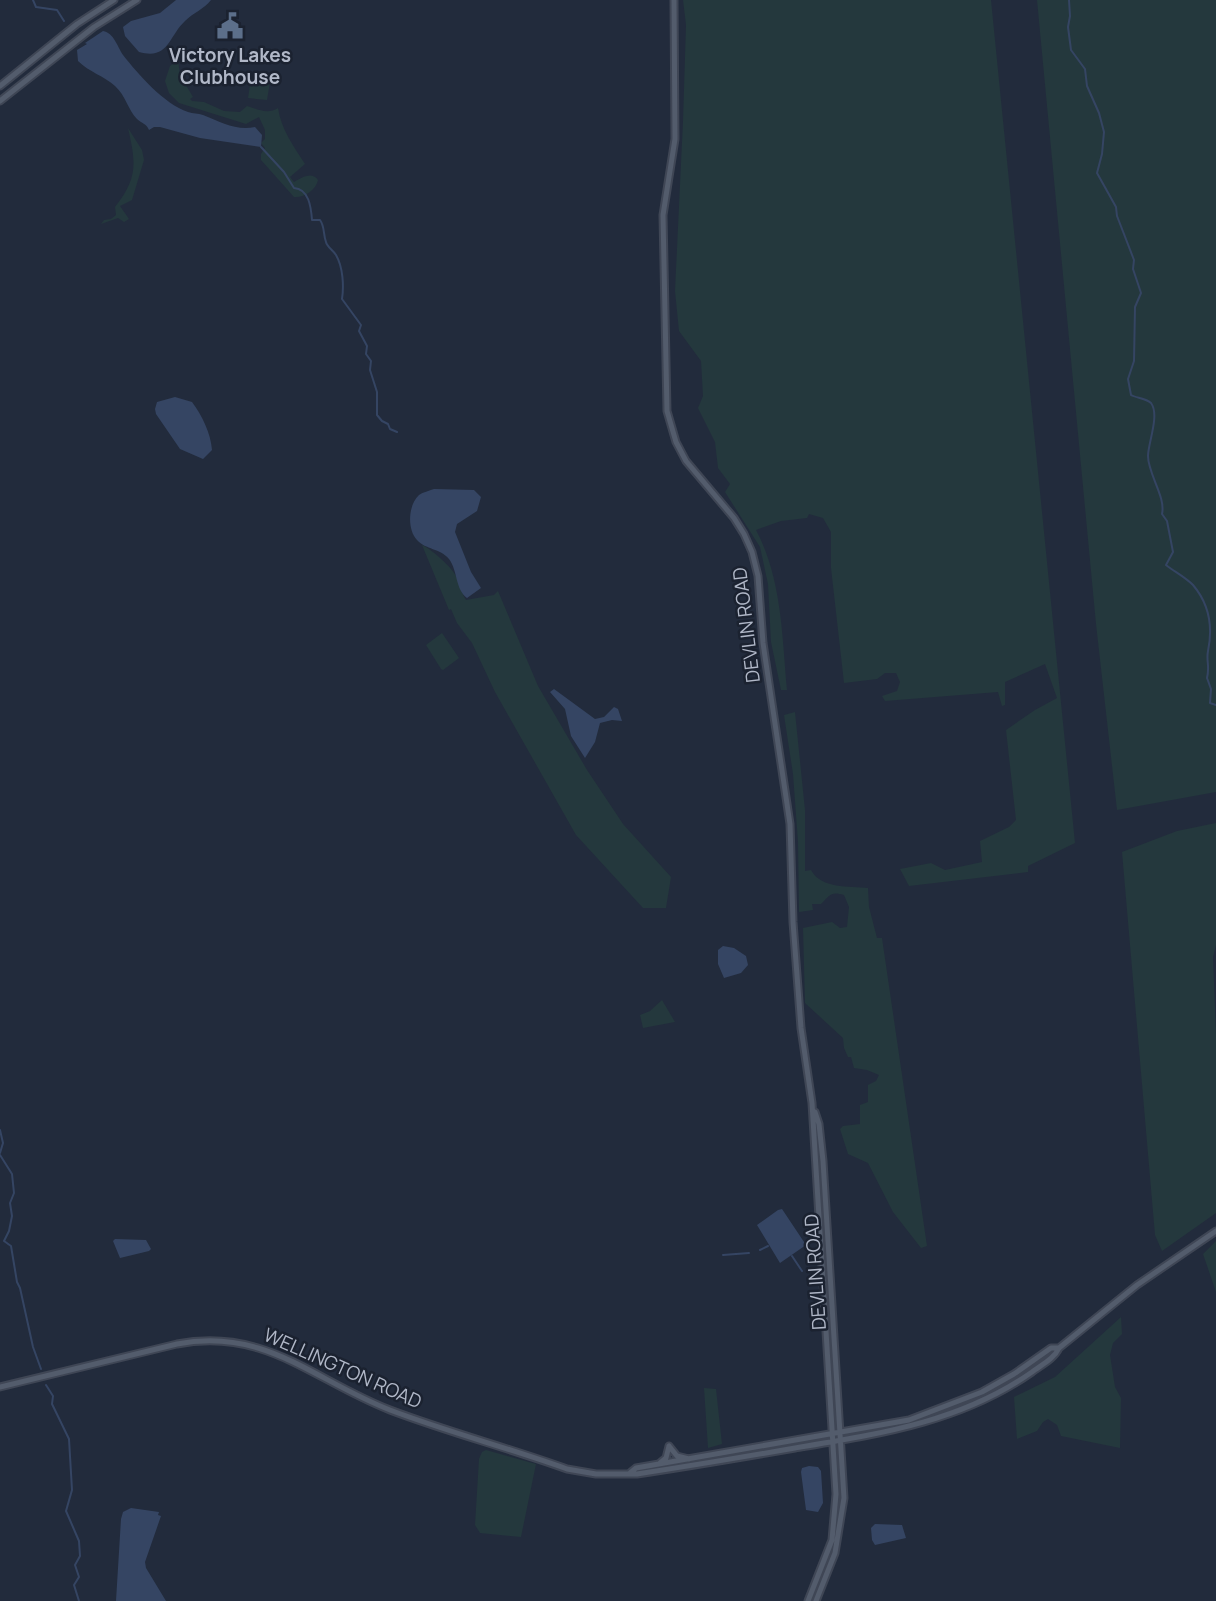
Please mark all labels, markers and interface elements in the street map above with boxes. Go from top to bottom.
public building icon: Victory Lakes Clubhouse [215,11,245,41]
place label: Victory Lakes Clubhouse [169,42,291,90]
street label: DEVLIN ROAD [726,566,766,684]
street label: DEVLIN ROAD [798,1213,832,1331]
street label: WELLINGTON ROAD [260,1321,426,1415]

